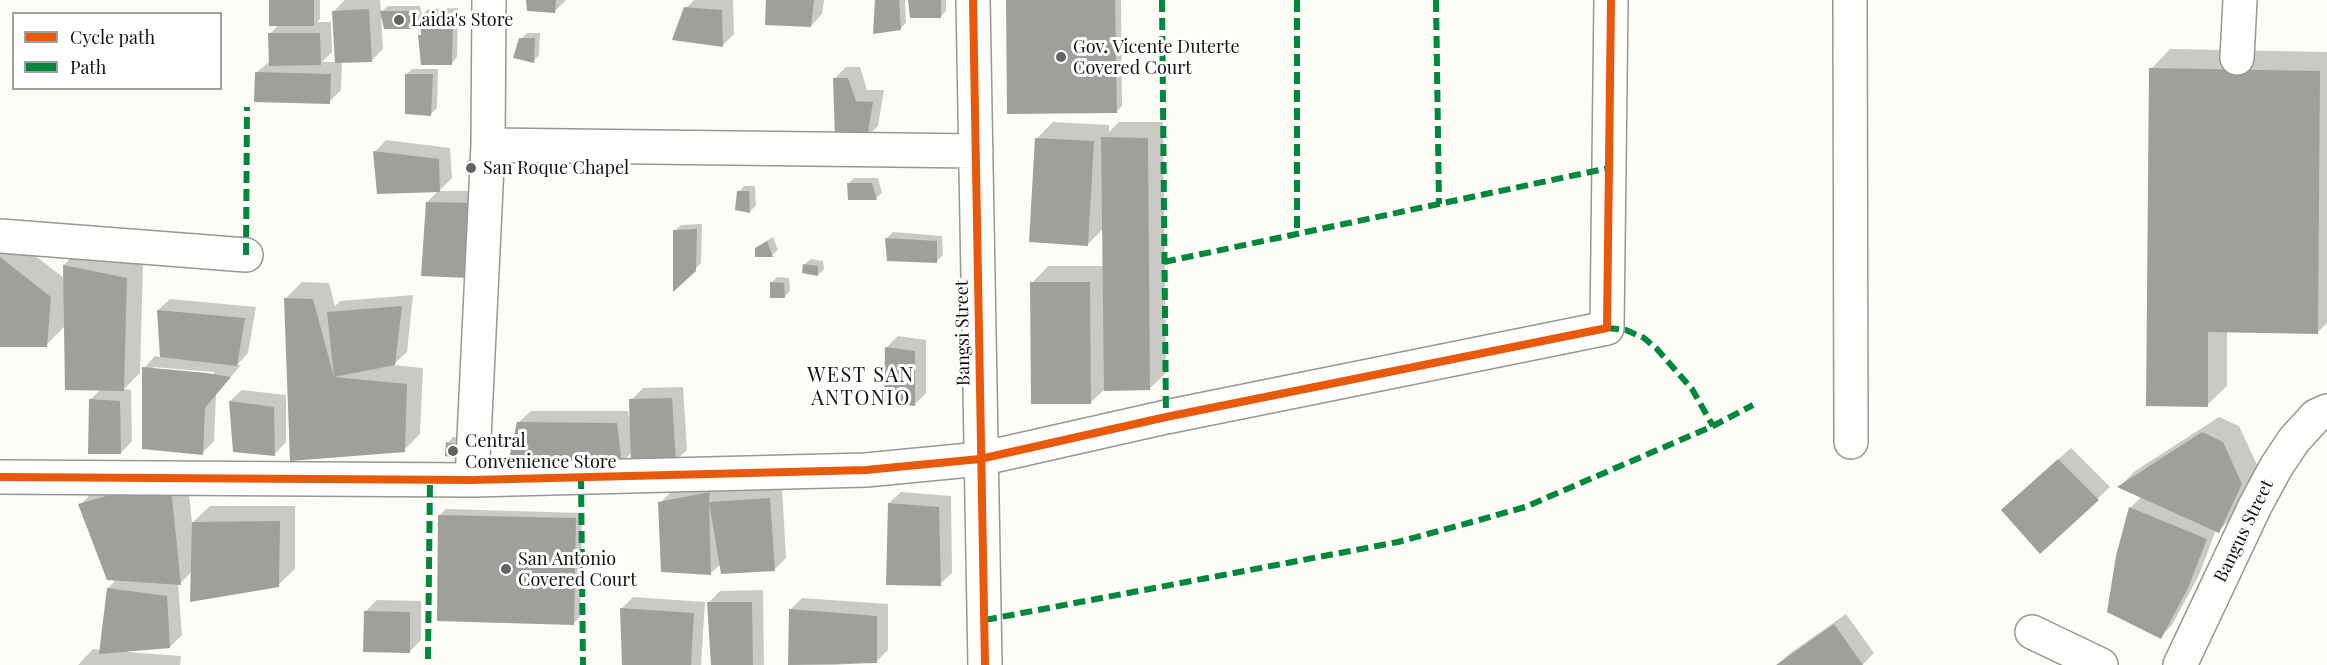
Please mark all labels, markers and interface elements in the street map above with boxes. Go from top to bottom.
place label: Laida's Store [411,9,513,31]
legend [12,12,222,90]
marker: Laida's Store [392,13,406,27]
text: Cycle path [70,25,155,49]
place label: Gov. Vicente Duterte Covered Court [1073,36,1240,78]
marker: Gov. Vicente Duterte Covered Court [1054,50,1068,64]
text: Path [70,55,106,79]
place label: San Roque Chapel [483,157,629,179]
marker: San Roque Chapel [464,161,478,175]
street label: Bangsi Street [951,280,975,386]
district label: WEST SAN ANTONIO [807,364,915,411]
place label: Central Convenience Store [465,430,617,472]
marker: Central Convenience Store [446,444,460,458]
street label: Bangus Street [2210,476,2278,586]
place label: San Antonio Covered Court [518,548,637,590]
marker: San Antonio Covered Court [499,562,513,576]

